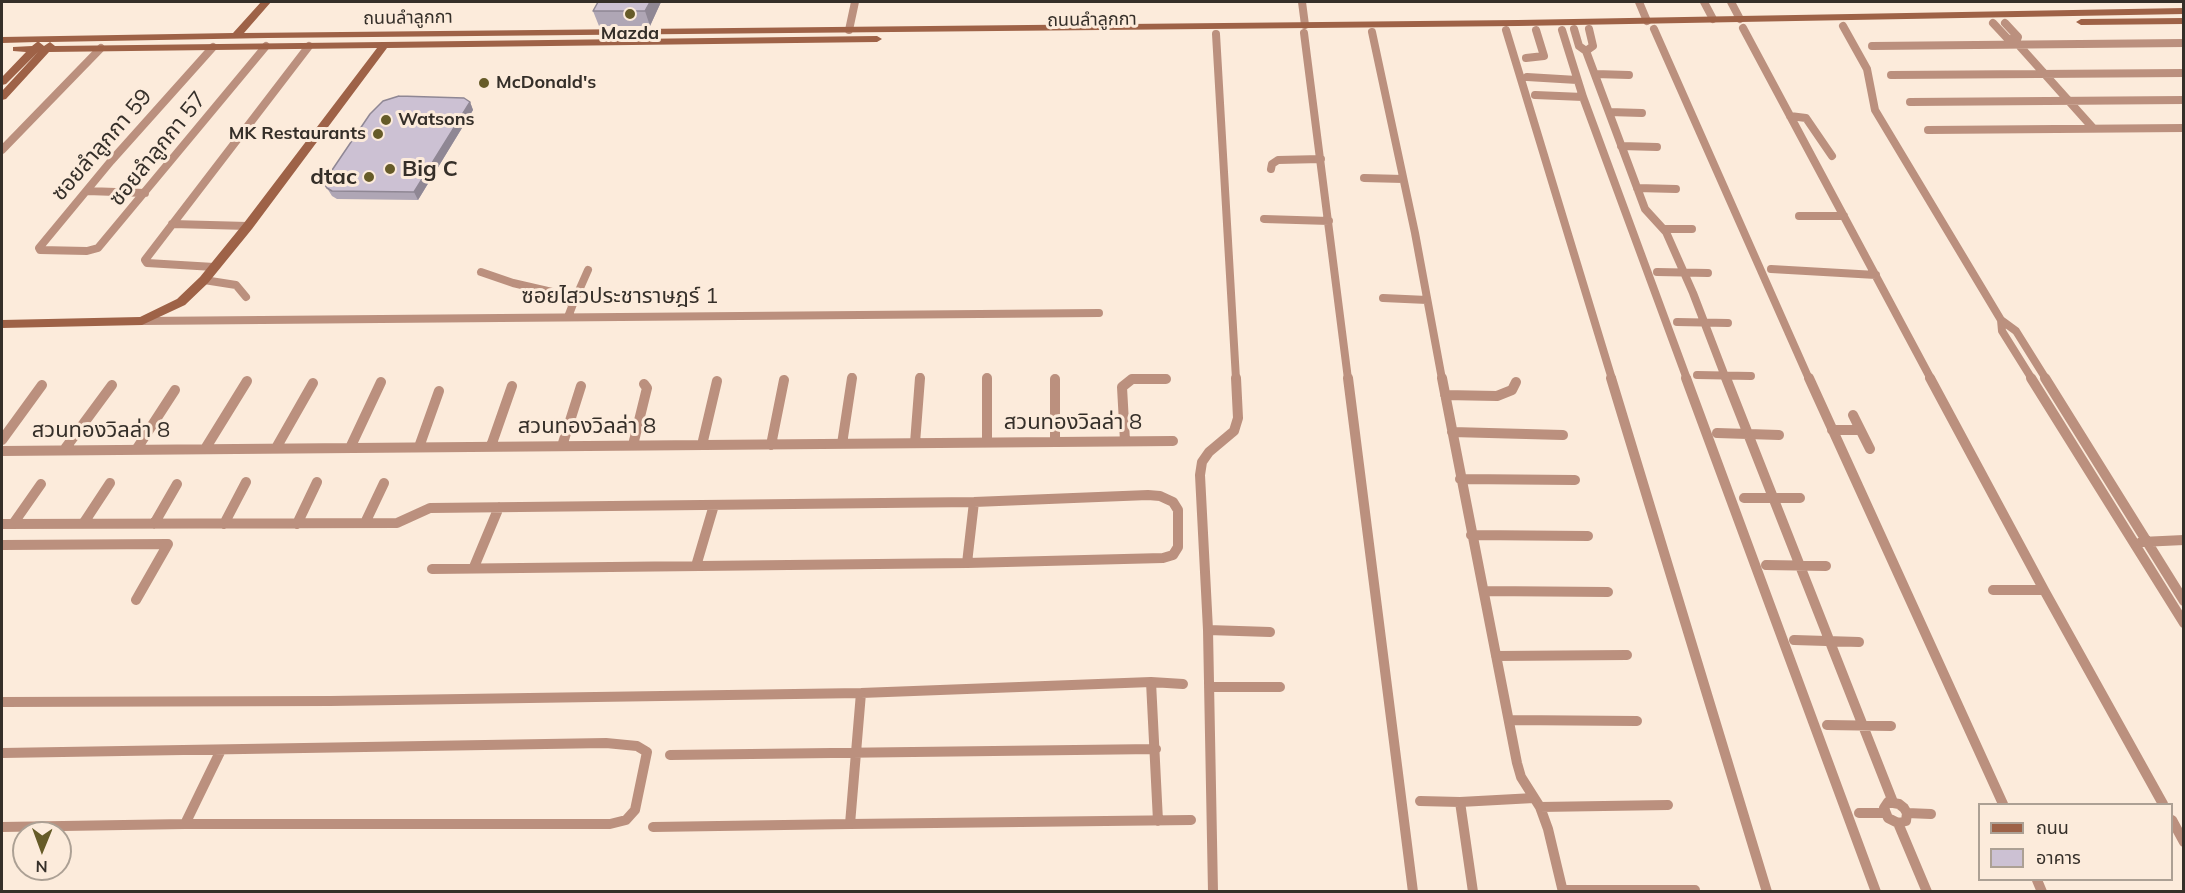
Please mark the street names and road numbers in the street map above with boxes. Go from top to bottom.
street label: ถนนลำลูกกา [363,6,453,30]
street label: ถนนลำลูกกา [1047,8,1137,32]
street label: ซอยลำลูกกา 59 [46,84,158,206]
street label: ซอยลำลูกกา 57 [104,87,212,211]
street label: ซอยไสวประชาราษฎร์ 1 [521,283,719,309]
street label: สวนทองวิลล่า 8 [1004,409,1142,435]
street label: สวนทองวิลล่า 8 [518,413,656,439]
street label: สวนทองวิลล่า 8 [32,417,170,443]

